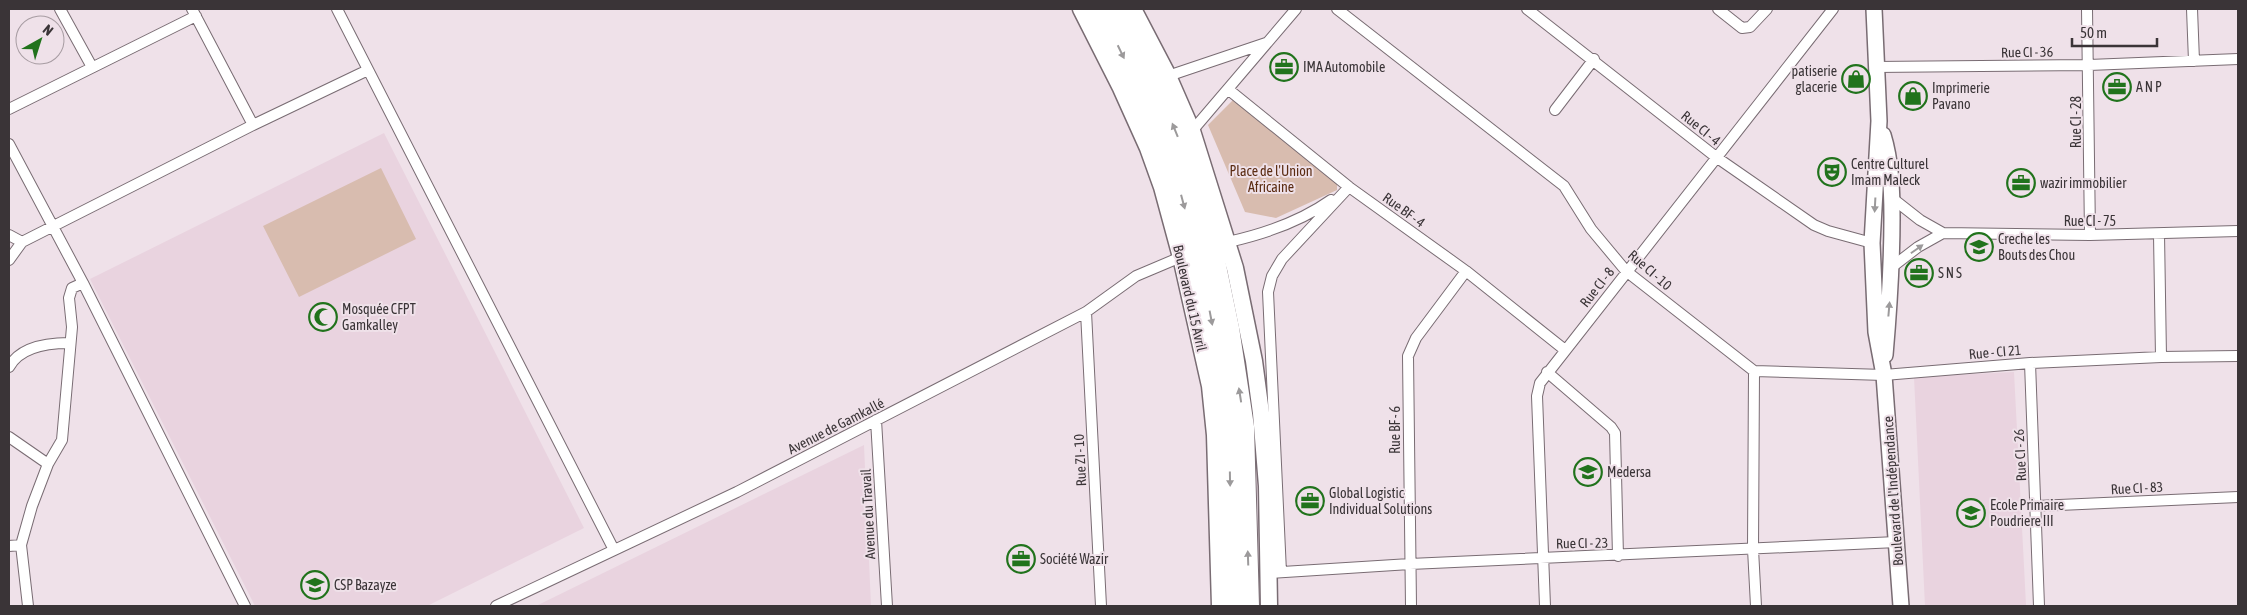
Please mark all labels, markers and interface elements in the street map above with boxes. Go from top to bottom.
north arrow [15,15,65,65]
scale bar [2072,15,2157,47]
text: N [40,21,56,39]
text: 50 m [2080,24,2107,41]
street label: Rue CI - 36 [2001,44,2054,60]
one-way arrow [1117,45,1125,60]
office icon: IMA Automobile [1269,52,1299,82]
place label: IMA Automobile [1303,59,1385,75]
place label: patiserie glacerie [1792,63,1837,95]
shop icon: patiserie glacerie [1841,64,1871,94]
office icon: A N P [2102,72,2132,102]
place label: A N P [2136,79,2162,95]
place label: Imprimerie Pavano [1932,80,1990,112]
shop icon: Imprimerie Pavano [1898,81,1928,111]
street label: Rue CI - 28 [2068,95,2084,148]
street label: Rue CI - 4 [1678,107,1724,149]
one-way arrow [1171,123,1179,138]
place label: Centre Culturel Imam Maleck [1851,156,1929,188]
theatre icon: Centre Culturel Imam Maleck [1817,157,1847,187]
park label: Place de l'Union Africaine [1229,163,1313,195]
office icon: wazir immobilier [2006,168,2036,198]
place label: wazir immobilier [2040,175,2127,191]
street label: Rue BF - 4 [1380,189,1429,231]
one-way arrow [1179,195,1187,210]
one-way arrow [1870,197,1878,213]
street label: Rue CI - 75 [2064,213,2116,229]
place label: Creche les Bouts des Chou [1998,231,2075,263]
school or university icon: Creche les Bouts des Chou [1964,232,1994,262]
street label: Boulevard du 15 Avril [1170,243,1210,353]
one-way arrow [1910,244,1923,254]
street label: Rue CI - 10 [1625,247,1675,294]
office icon: S N S [1904,258,1934,288]
street label: Rue CI - 8 [1577,264,1618,310]
place label: S N S [1938,265,1962,281]
place label: Mosquée CFPT Gamkalley [342,301,416,333]
one-way arrow [1885,301,1893,317]
mosque icon: Mosquée CFPT Gamkalley [308,302,338,332]
one-way arrow [1207,311,1215,326]
street label: Rue - CI 21 [1968,342,2022,362]
one-way arrow [1236,387,1244,403]
street label: Avenue de Gamkallé [785,395,887,457]
street label: Rue BF - 6 [1387,405,1403,454]
street label: Boulevard de l'Indépendance [1880,416,1906,566]
street label: Rue CI - 26 [2011,428,2029,482]
street label: Rue ZI - 10 [1071,433,1089,487]
school or university icon: Medersa [1573,457,1603,487]
place label: Medersa [1607,464,1651,480]
street label: Avenue du Travail [858,468,878,560]
one-way arrow [1226,472,1234,488]
street label: Rue CI - 83 [2110,479,2164,497]
place label: Global Logistic Individual Solutions [1329,485,1432,517]
office icon: Global Logistic Individual Solutions [1295,486,1325,516]
place label: Ecole Primaire Poudriere III [1990,497,2064,529]
school or university icon: Ecole Primaire Poudriere III [1956,498,1986,528]
street label: Rue CI - 23 [1556,535,1608,551]
office icon: Société Wazir [1006,544,1036,574]
one-way arrow [1244,549,1252,565]
place label: Société Wazir [1040,551,1109,567]
school or university icon: CSP Bazayze [300,570,330,600]
place label: CSP Bazayze [334,577,397,593]

